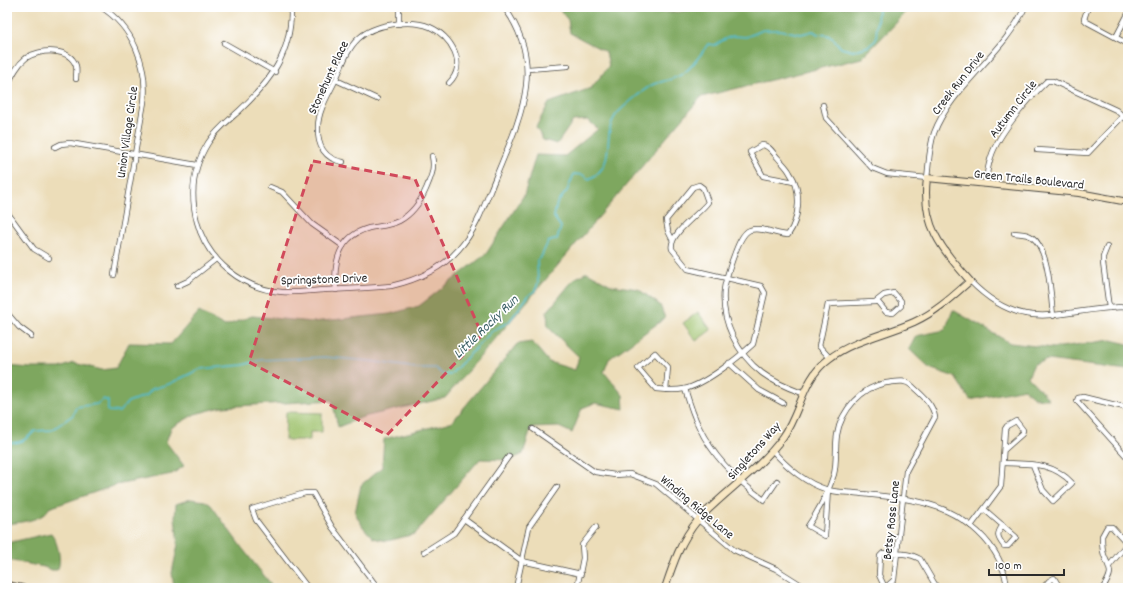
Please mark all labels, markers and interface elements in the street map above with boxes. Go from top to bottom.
street label: Stonehunt Place [304,38,355,118]
street label: Creek Run Drive [928,47,990,120]
street label: Autumn Circle [985,76,1043,142]
street label: Union Village Circle [113,85,144,179]
street label: Green Trails Boulevard [973,165,1085,196]
street label: Springstone Drive [281,269,368,292]
water label: Little Rocky Run [449,291,524,364]
street label: Singletons Way [724,418,787,485]
street label: Winding Ridge Lane [655,471,738,545]
street label: Betsy Ross Lane [879,479,906,561]
scale bar [989,551,1064,577]
text: 100 m [995,558,1022,575]

